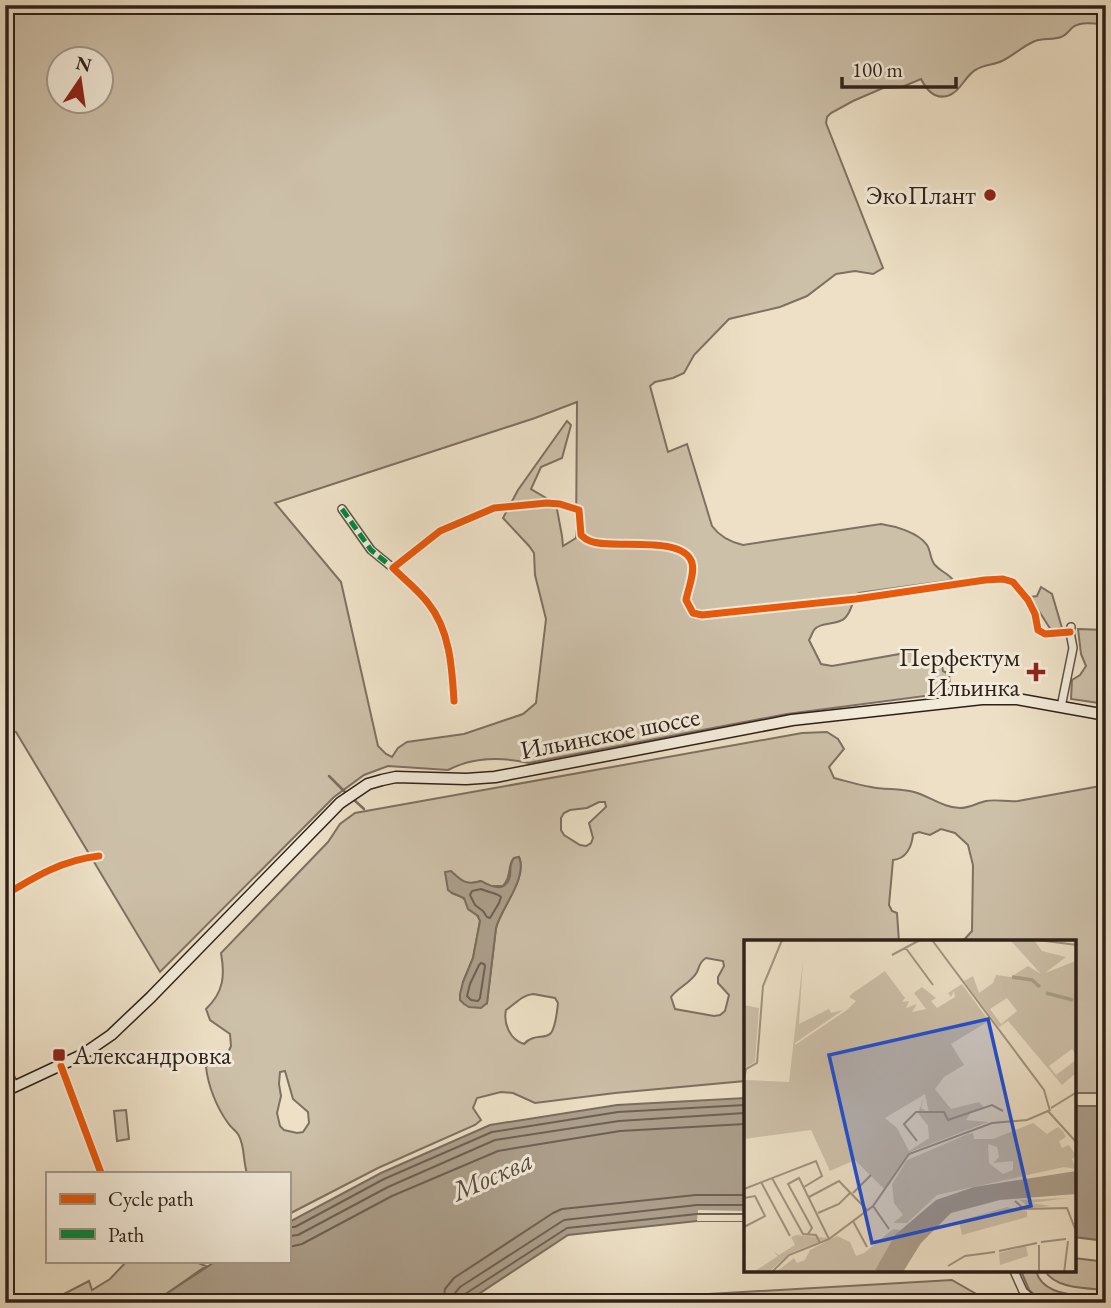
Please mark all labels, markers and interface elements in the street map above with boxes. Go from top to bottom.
north arrow [46,46,116,116]
scale bar [842,46,955,90]
text: N [73,50,95,78]
text: 100 m [852,56,903,83]
place label: ЭкоПлант [866,178,976,212]
marker: ЭкоПлант [982,187,998,203]
place label: Перфектум Ильинка [899,640,1021,704]
marker: Перфектум Ильинка [1026,662,1046,682]
street label: Ильинское шоссе [517,699,703,767]
inset map [744,940,1076,1273]
place label: Александровка [72,1038,232,1072]
marker: Александровка [51,1047,67,1063]
water label: Москва [444,1141,538,1210]
legend [46,1172,290,1262]
text: Cycle path [108,1185,194,1212]
text: Path [108,1221,145,1248]

